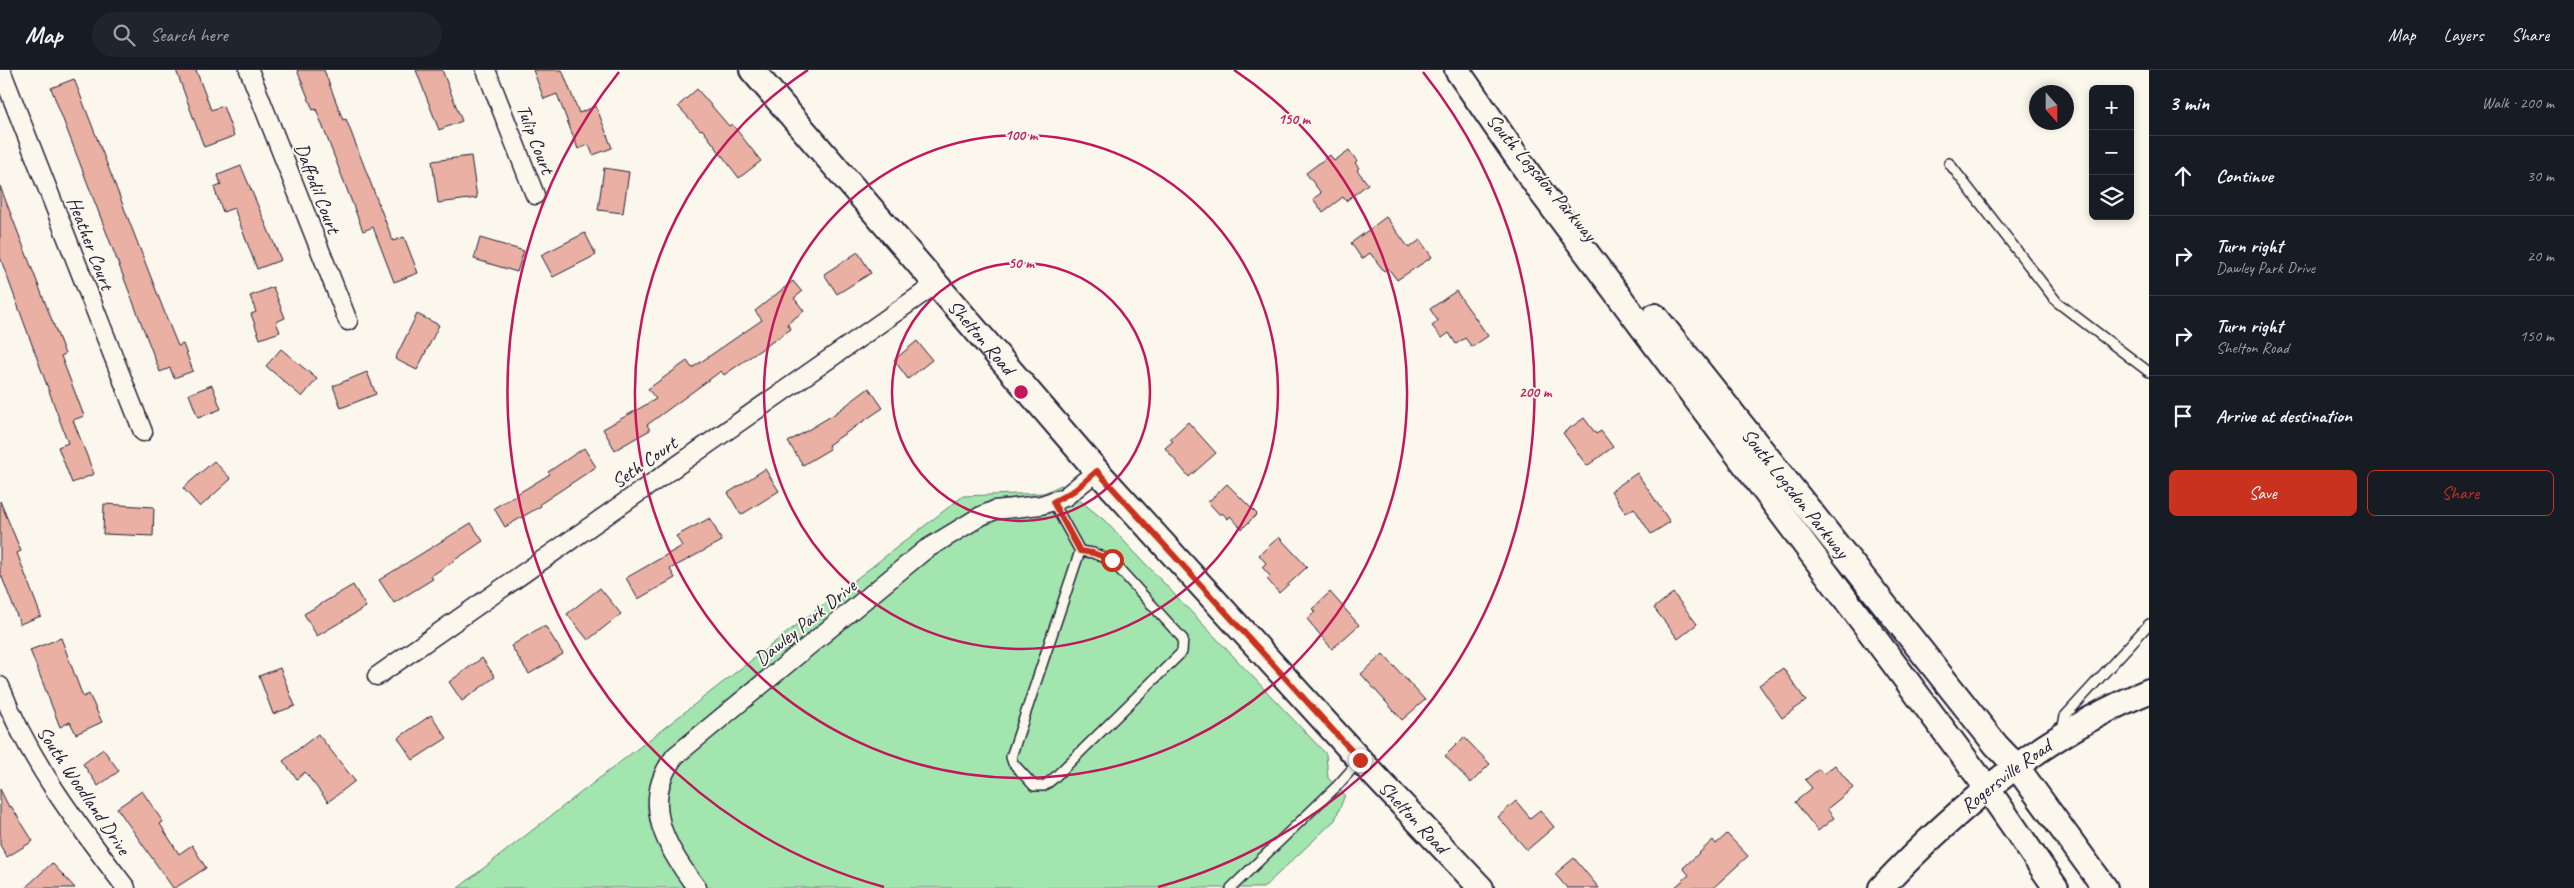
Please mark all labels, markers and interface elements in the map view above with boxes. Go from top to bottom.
search box [92,12,442,57]
text: Map [25,20,62,50]
icon: search [110,21,138,49]
text: Search here [150,23,228,47]
text: Map [2388,24,2416,46]
text: Layers [2444,24,2483,46]
text: Share [2511,24,2549,46]
north arrow [2029,85,2074,130]
map controls [2089,85,2134,220]
button: + [2089,85,2134,130]
text: 3 min [2169,90,2209,116]
text: Walk · 200 m [2482,93,2554,113]
street label: Tulip Court [511,101,561,180]
street label: South Logsdon Parkway [1481,108,1604,248]
text: 150 m [1278,110,1312,129]
text: 100 m [1005,126,1039,145]
button: − [2089,130,2134,175]
street label: Daffodil Court [289,139,347,239]
icon: ahead [2169,162,2197,190]
text: Continue [2216,164,2273,188]
text: 30 m [2527,166,2554,186]
button: layers [2089,175,2134,220]
street label: Heather Court [61,193,121,296]
text: Turn right [2216,234,2283,258]
icon: right [2169,242,2197,270]
text: 20 m [2527,246,2554,266]
text: 50 m [1008,254,1035,273]
text: Dawley Park Drive [2216,258,2315,278]
street label: Shelton Road [942,294,1022,382]
text: Turn right [2216,314,2283,338]
icon: right [2169,322,2197,350]
text: 150 m [2520,326,2554,346]
text: Shelton Road [2216,338,2289,358]
centre of rings [1012,383,1030,401]
text: 200 m [1519,383,1553,402]
icon: arrive [2169,402,2197,430]
text: Arrive at destination [2216,404,2352,428]
street label: South Logsdon Parkway [1736,423,1856,565]
street label: Seth Court [607,430,684,494]
button: Save [2169,470,2357,516]
button: Share [2367,470,2554,516]
route start [1101,549,1124,572]
street label: Dawley Park Drive [749,573,862,671]
street label: South Woodland Drive [31,721,137,861]
street label: Rogersville Road [1956,732,2059,819]
route end [1349,749,1372,772]
street label: Shelton Road [1373,776,1456,861]

